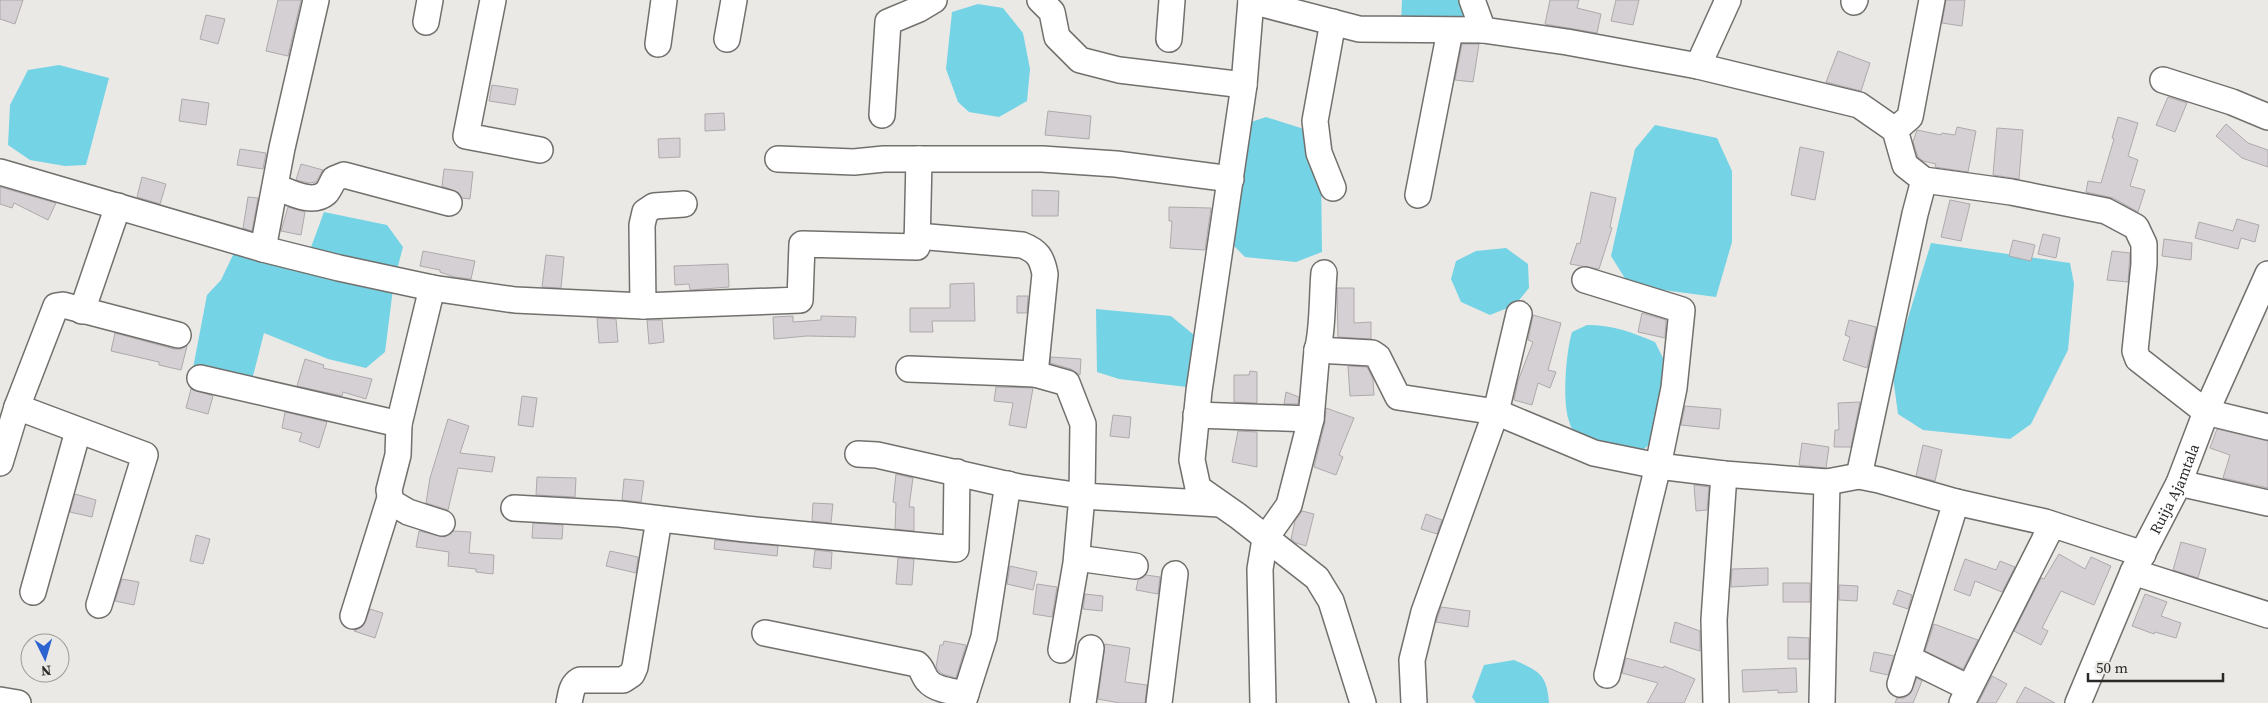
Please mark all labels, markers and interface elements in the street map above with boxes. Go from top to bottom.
street label: Ruija Ajamtala [2144,440,2204,538]
north arrow [20,633,70,683]
scale bar [2088,650,2223,682]
text: 50 m [2096,657,2128,678]
text: N [40,661,52,681]

